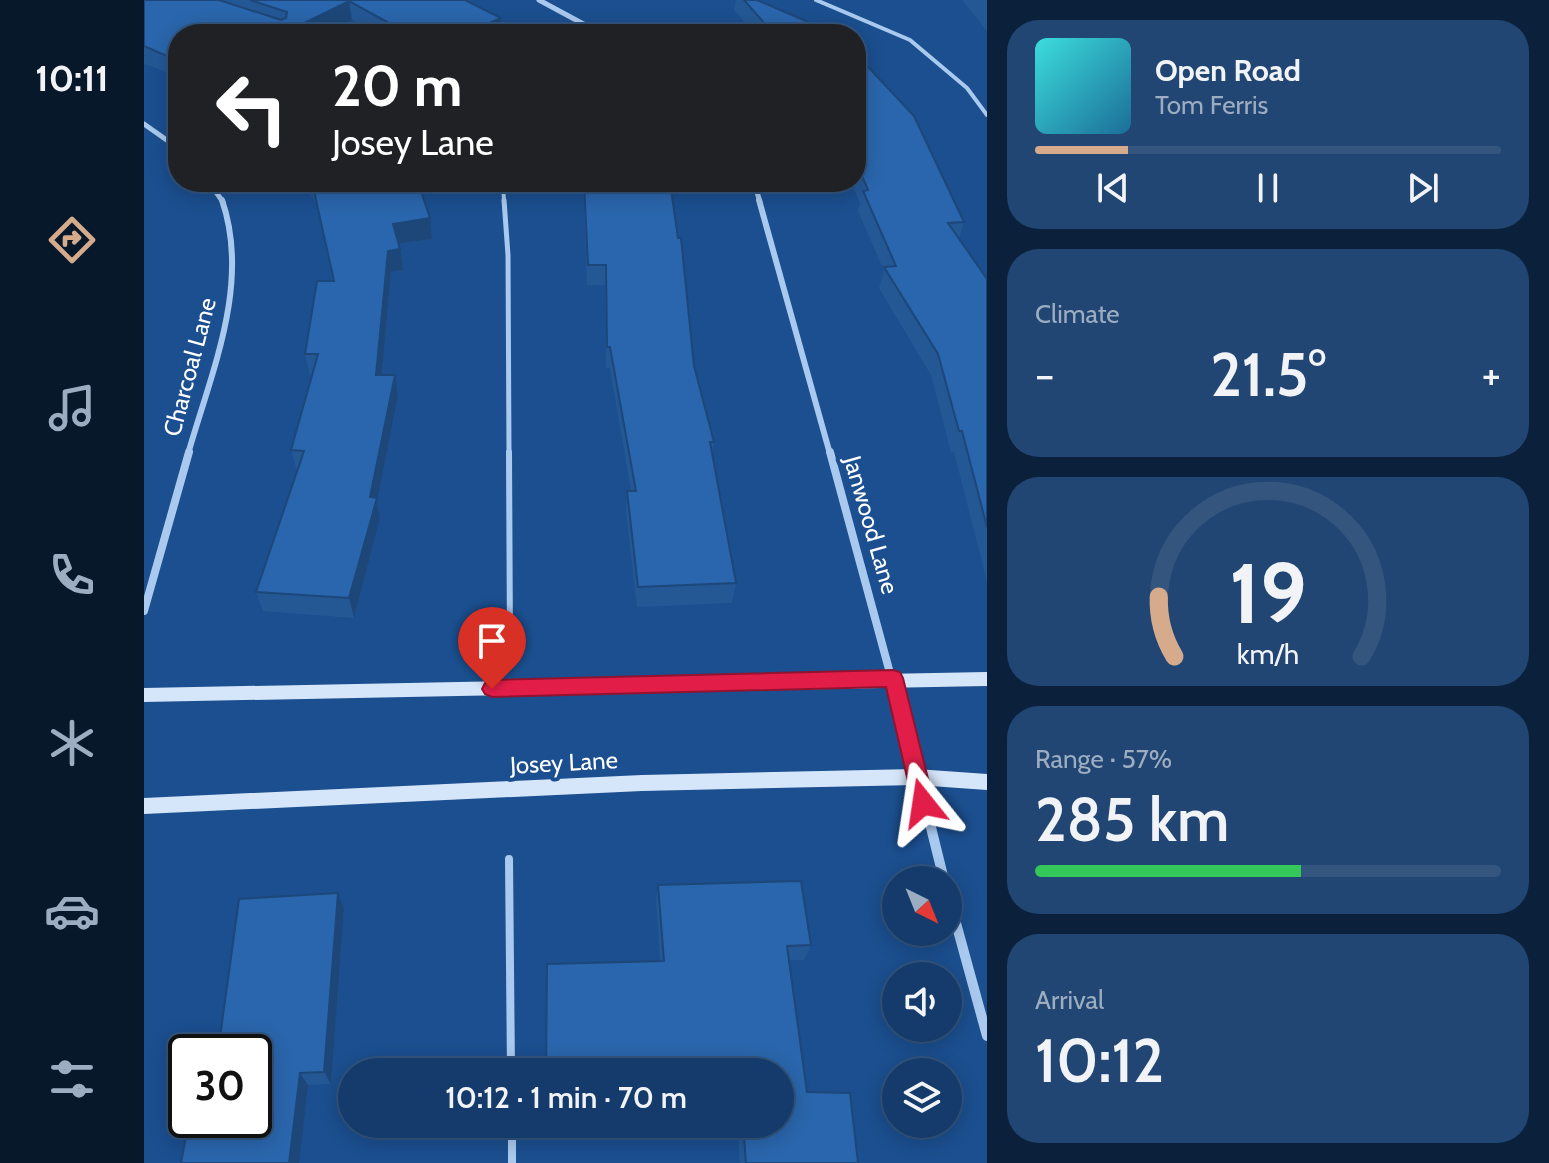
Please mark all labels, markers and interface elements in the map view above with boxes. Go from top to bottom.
text: 20 m [332,52,462,120]
text: Open Road [1155,52,1301,89]
text: 10:11 [35,56,109,100]
icon: left [200,56,304,160]
text: Tom Ferris [1155,89,1268,121]
text: Josey Lane [332,120,494,164]
icon: previous [1091,166,1135,210]
icon: pause [1246,166,1290,210]
icon: next [1401,166,1445,210]
icon: directions [44,212,100,268]
street label: Charcoal Lane [157,294,222,439]
text: Climate [1035,298,1120,330]
text: 21.5° [1210,338,1326,411]
text: − [1035,348,1054,401]
text: + [1482,348,1501,401]
icon: music [44,380,100,436]
street label: Janwood Lane [838,452,905,597]
text: 19 [1229,543,1307,644]
icon: phone [44,547,100,603]
pin [458,607,526,689]
icon: arrive [470,619,514,663]
text: km/h [1237,637,1299,672]
icon: climate [44,715,100,771]
text: Range · 57% [1035,743,1172,775]
street label: Josey Lane [508,745,619,780]
position arrow [881,761,965,845]
text: 285 km [1035,783,1229,856]
north arrow [882,866,962,946]
map controls [882,866,962,1138]
icon: car [44,883,100,939]
button: sound [882,962,962,1042]
text: Arrival [1035,984,1104,1016]
text: 10:12 [1035,1024,1164,1097]
speed limit sign: 30 [168,1034,272,1138]
icon: filters [44,1051,100,1107]
button: layers [882,1058,962,1138]
text: 10:12 · 1 min · 70 m [445,1079,687,1116]

